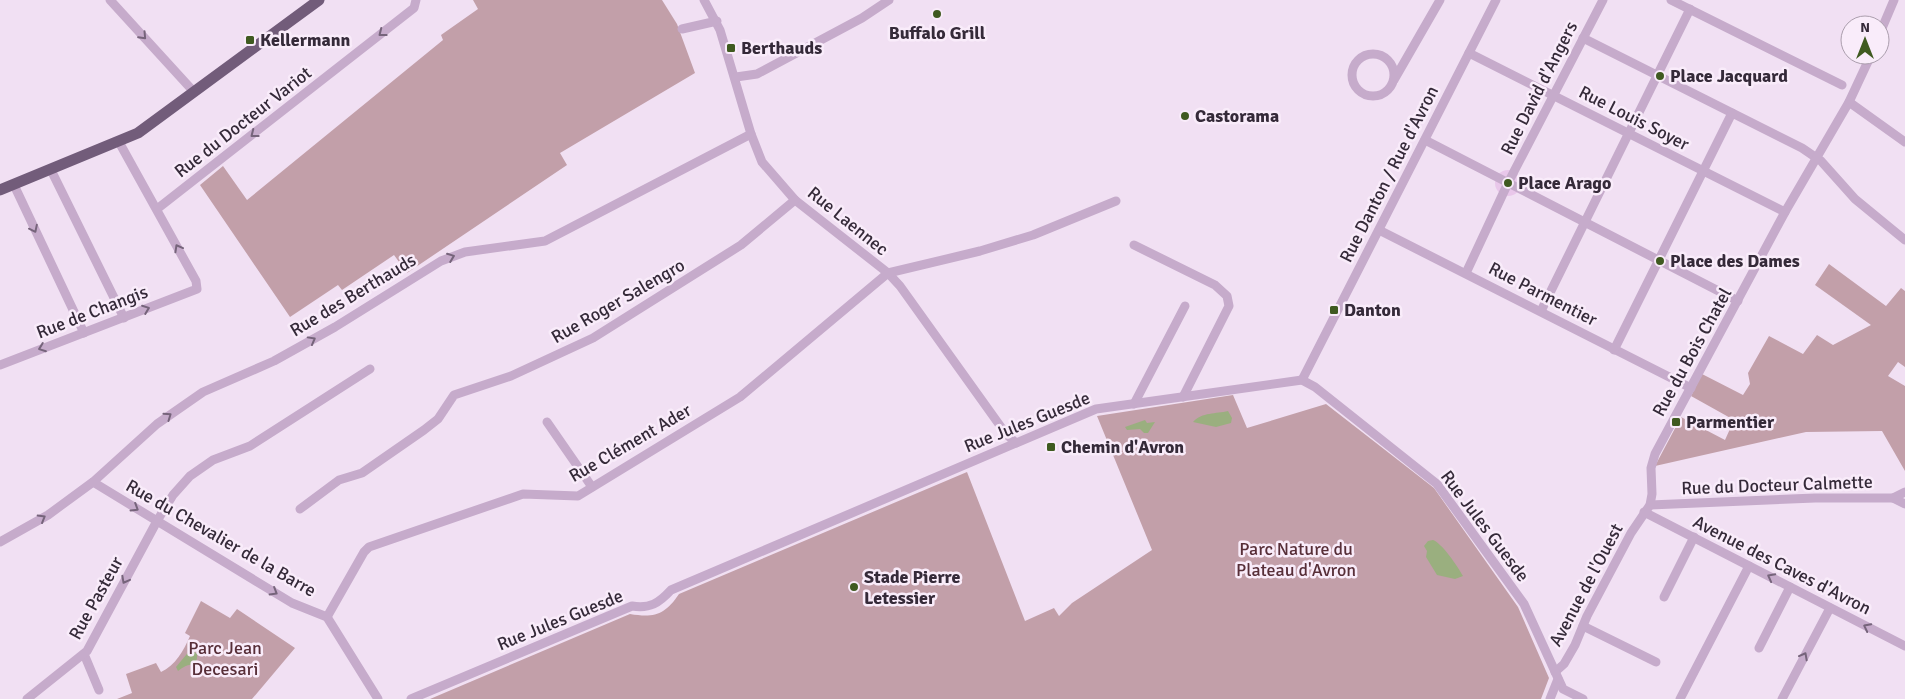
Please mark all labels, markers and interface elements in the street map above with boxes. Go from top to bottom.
marker: Buffalo Grill [931,8,943,20]
north arrow [1840,15,1890,65]
street label: Rue David d'Angers [1496,17,1582,158]
text: N [1860,19,1870,36]
place label: Buffalo Grill [889,22,986,44]
one-way arrow [378,27,388,36]
place label: Kellermann [260,29,351,51]
one-way arrow [137,30,146,39]
marker: Kellermann [244,34,256,46]
place label: Berthauds [741,37,822,59]
marker: Berthauds [725,42,737,54]
street label: Rue du Docteur Variot [170,62,316,182]
place label: Place Jacquard [1670,65,1788,87]
marker: Place Jacquard [1654,70,1666,82]
street label: Rue Louis Soyer [1575,81,1693,155]
street label: Rue Danton / Rue d'Avron [1335,82,1443,266]
place label: Castorama [1195,105,1279,127]
marker: Castorama [1179,110,1191,122]
one-way arrow [251,128,260,136]
place label: Place Arago [1518,172,1611,194]
marker: Place Arago [1502,177,1514,189]
street label: Rue Laennec [803,182,893,260]
one-way arrow [28,224,39,233]
one-way arrow [174,244,184,253]
street label: Rue des Berthauds [286,249,420,341]
place label: Place des Dames [1670,250,1800,272]
one-way arrow [446,253,455,263]
street label: Rue Roger Salengro [547,254,689,348]
marker: Place des Dames [1654,255,1666,267]
street label: Rue Parmentier [1485,257,1601,331]
street label: Rue de Changis [33,281,151,343]
street label: Rue du Bois Chatel [1648,284,1736,420]
place label: Danton [1344,299,1401,321]
marker: Danton [1328,304,1340,316]
one-way arrow [142,305,150,315]
one-way arrow [306,336,315,346]
one-way arrow [38,342,47,353]
street label: Rue Jules Guesde [961,387,1093,457]
street label: Rue Clément Ader [565,399,695,487]
place label: Parmentier [1686,411,1775,433]
one-way arrow [163,413,172,422]
marker: Parmentier [1670,416,1682,428]
place label: Chemin d'Avron [1061,436,1184,458]
marker: Chemin d'Avron [1045,441,1057,453]
street label: Rue Jules Guesde [1436,466,1534,586]
street label: Rue du Docteur Calmette [1681,471,1873,499]
street label: Rue du Chevalier de la Barre [122,475,320,601]
one-way arrow [129,501,138,511]
street label: Avenue des Caves d'Avron [1689,511,1875,619]
one-way arrow [37,514,46,524]
street label: Avenue de l'Ouest [1544,520,1628,650]
park label: Parc Nature du Plateau d'Avron [1236,538,1356,581]
street label: Rue Pasteur [64,552,128,643]
place label: Stade Pierre Letessier [864,566,960,609]
one-way arrow [1767,573,1776,583]
one-way arrow [122,574,132,583]
marker: Stade Pierre Letessier [848,581,860,593]
one-way arrow [268,585,277,595]
street label: Rue Jules Guesde [494,585,626,655]
one-way arrow [1863,623,1872,633]
park label: Parc Jean Decesari [188,637,262,680]
one-way arrow [1798,652,1808,661]

